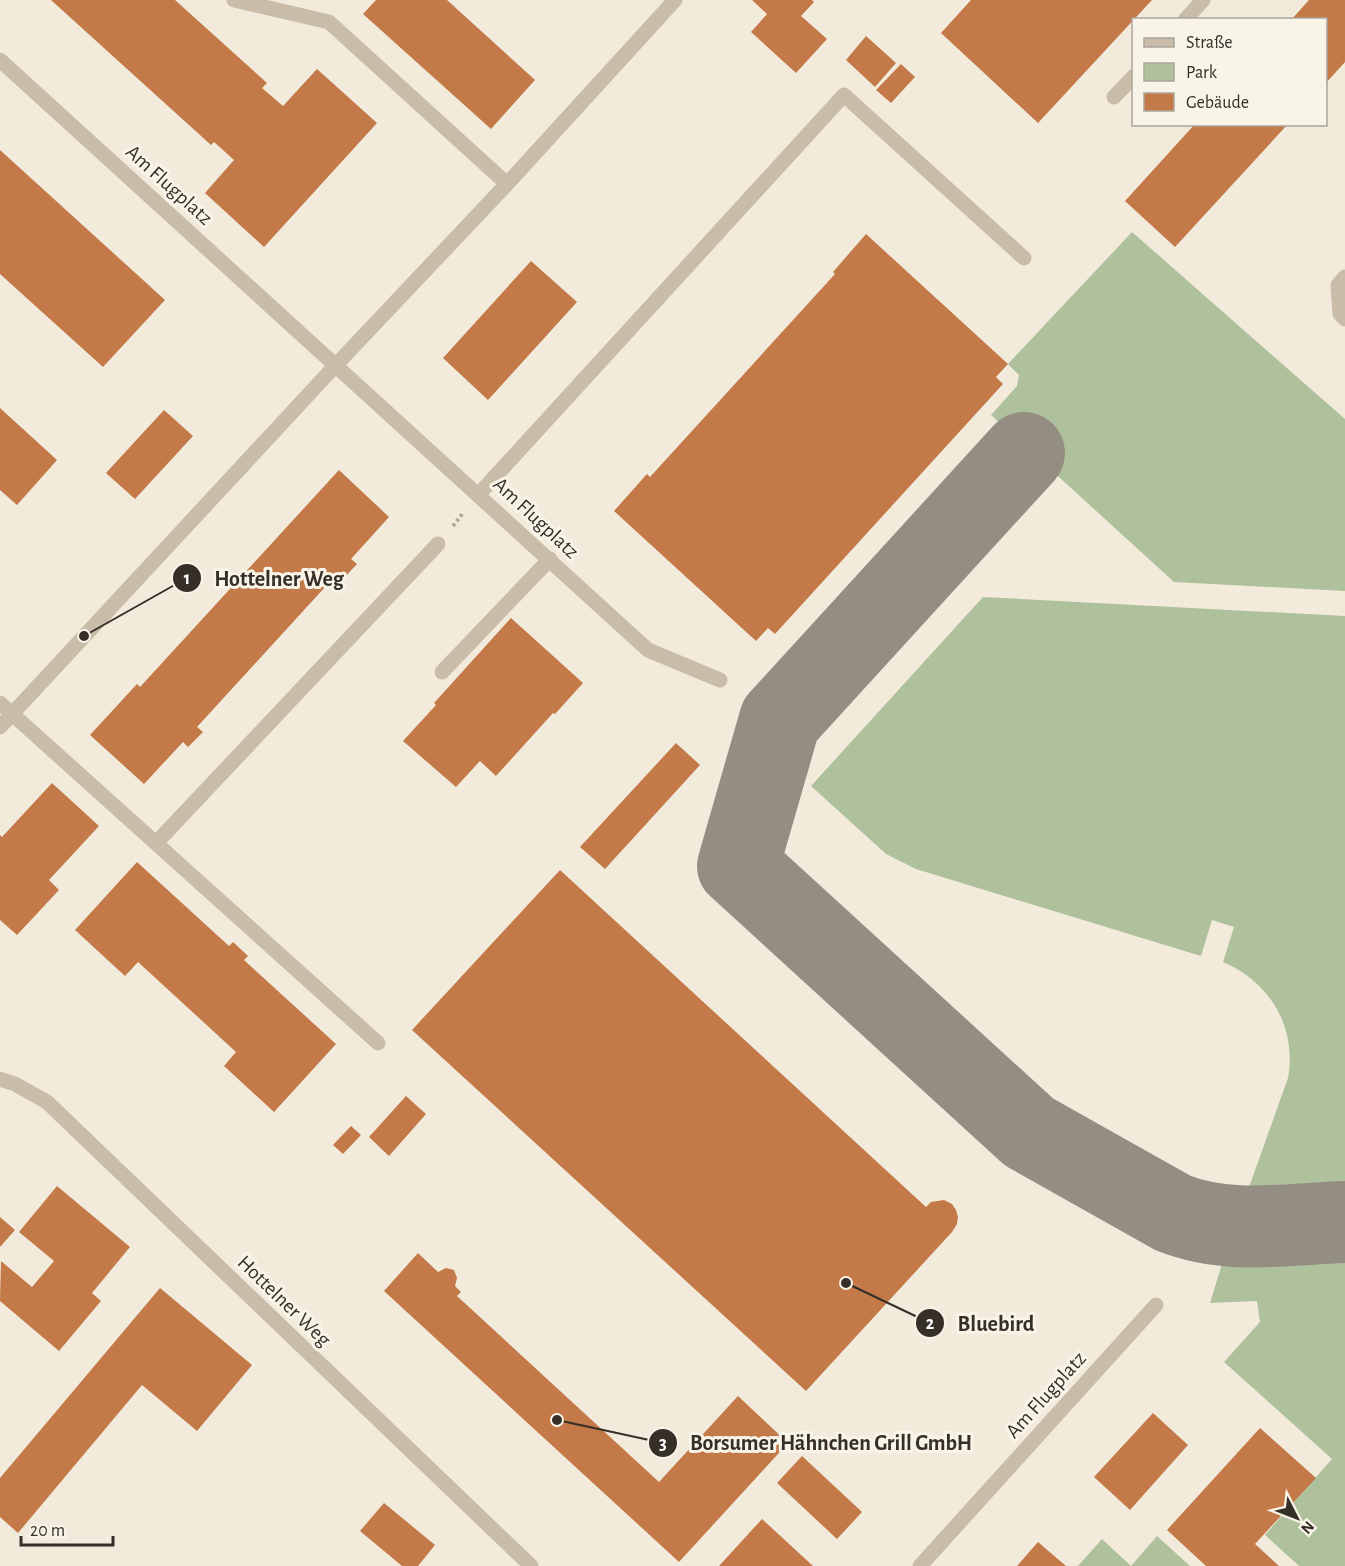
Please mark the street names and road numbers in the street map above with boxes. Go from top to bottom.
street label: Am Flugplatz [122,141,216,229]
street label: Am Flugplatz [489,473,583,563]
street label: Hottelner Weg [233,1252,335,1351]
street label: Am Flugplatz [1002,1348,1090,1442]

